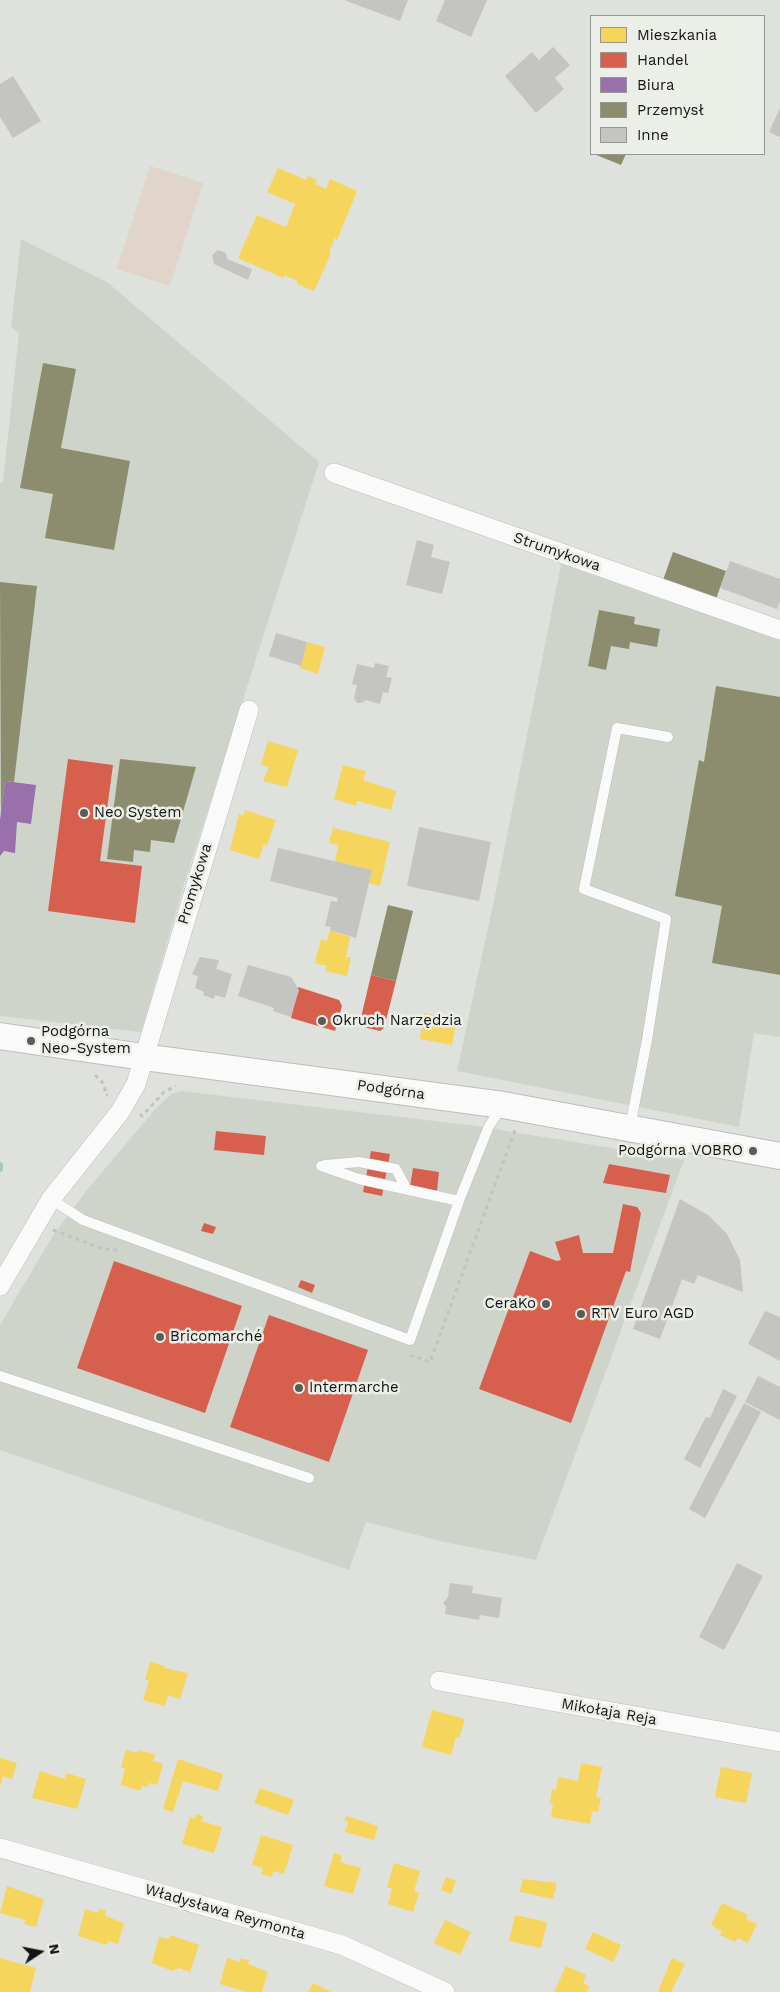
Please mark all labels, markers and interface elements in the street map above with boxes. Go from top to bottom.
legend [590,15,765,155]
text: Mieszkania [637,26,717,44]
text: Handel [637,51,688,69]
text: Biura [637,76,674,94]
text: Przemysł [637,101,704,119]
text: Inne [637,126,669,144]
street label: Strumykowa [511,529,603,575]
place label: Neo System [94,804,182,822]
marker: Neo System [78,807,90,819]
street label: Promykowa [174,841,216,927]
place label: Okruch Narzędzia [332,1012,462,1030]
marker: Okruch Narzędzia [316,1015,328,1027]
place label: Podgórna Neo-System [41,1023,131,1058]
marker: Podgórna Neo-System [25,1035,37,1047]
street label: Podgórna [356,1076,426,1104]
place label: Podgórna VOBRO [618,1142,743,1160]
marker: Podgórna VOBRO [747,1145,759,1157]
place label: CeraKo [484,1295,536,1313]
marker: CeraKo [540,1298,552,1310]
place label: RTV Euro AGD [591,1305,694,1323]
marker: RTV Euro AGD [575,1308,587,1320]
place label: Bricomarché [170,1328,262,1346]
marker: Bricomarché [154,1331,166,1343]
place label: Intermarche [309,1379,399,1397]
marker: Intermarche [293,1382,305,1394]
street label: Mikołaja Reja [560,1695,658,1729]
street label: Władysława Reymonta [143,1880,307,1944]
north arrow [15,1927,65,1977]
text: N [46,1943,64,1956]

